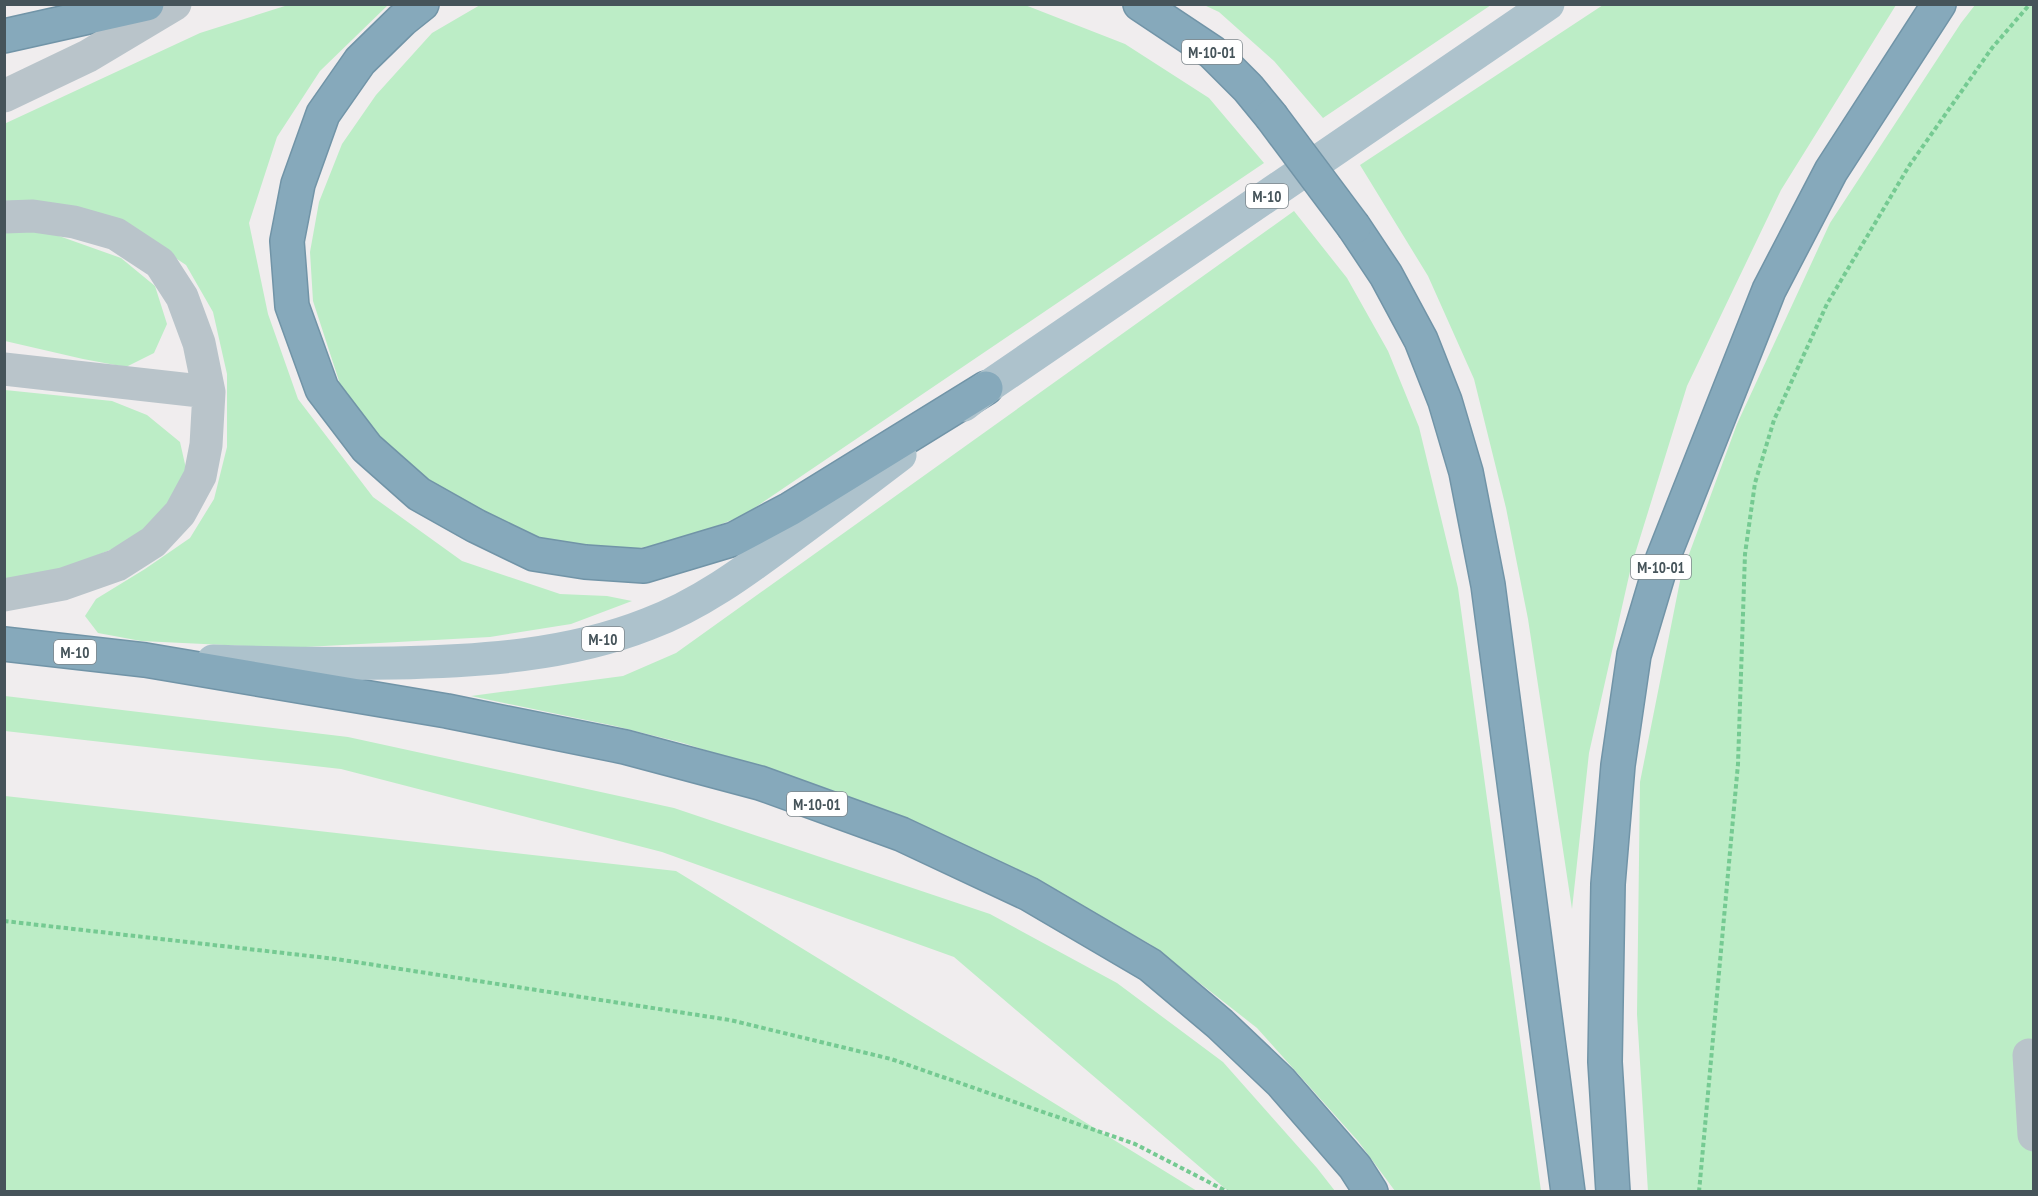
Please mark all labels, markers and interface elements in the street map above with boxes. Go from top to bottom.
road number: М-10-01 [1182,40,1242,64]
road number: М-10 [1246,184,1288,208]
road number: М-10-01 [1631,555,1691,579]
road number: М-10 [582,627,624,651]
road number: М-10 [54,640,96,664]
road number: М-10-01 [787,792,847,816]

